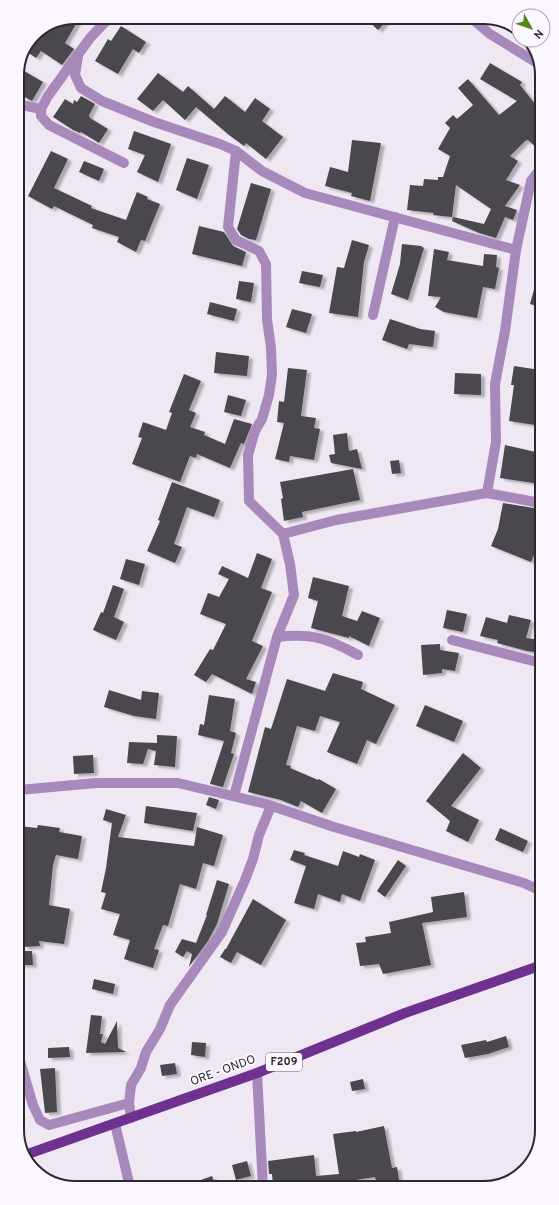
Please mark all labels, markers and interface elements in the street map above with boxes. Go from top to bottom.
north arrow [511,8,551,48]
text: N [530,26,546,41]
street label: ORE - ONDO [188,1052,258,1090]
road number: F209 [266,1053,302,1071]

